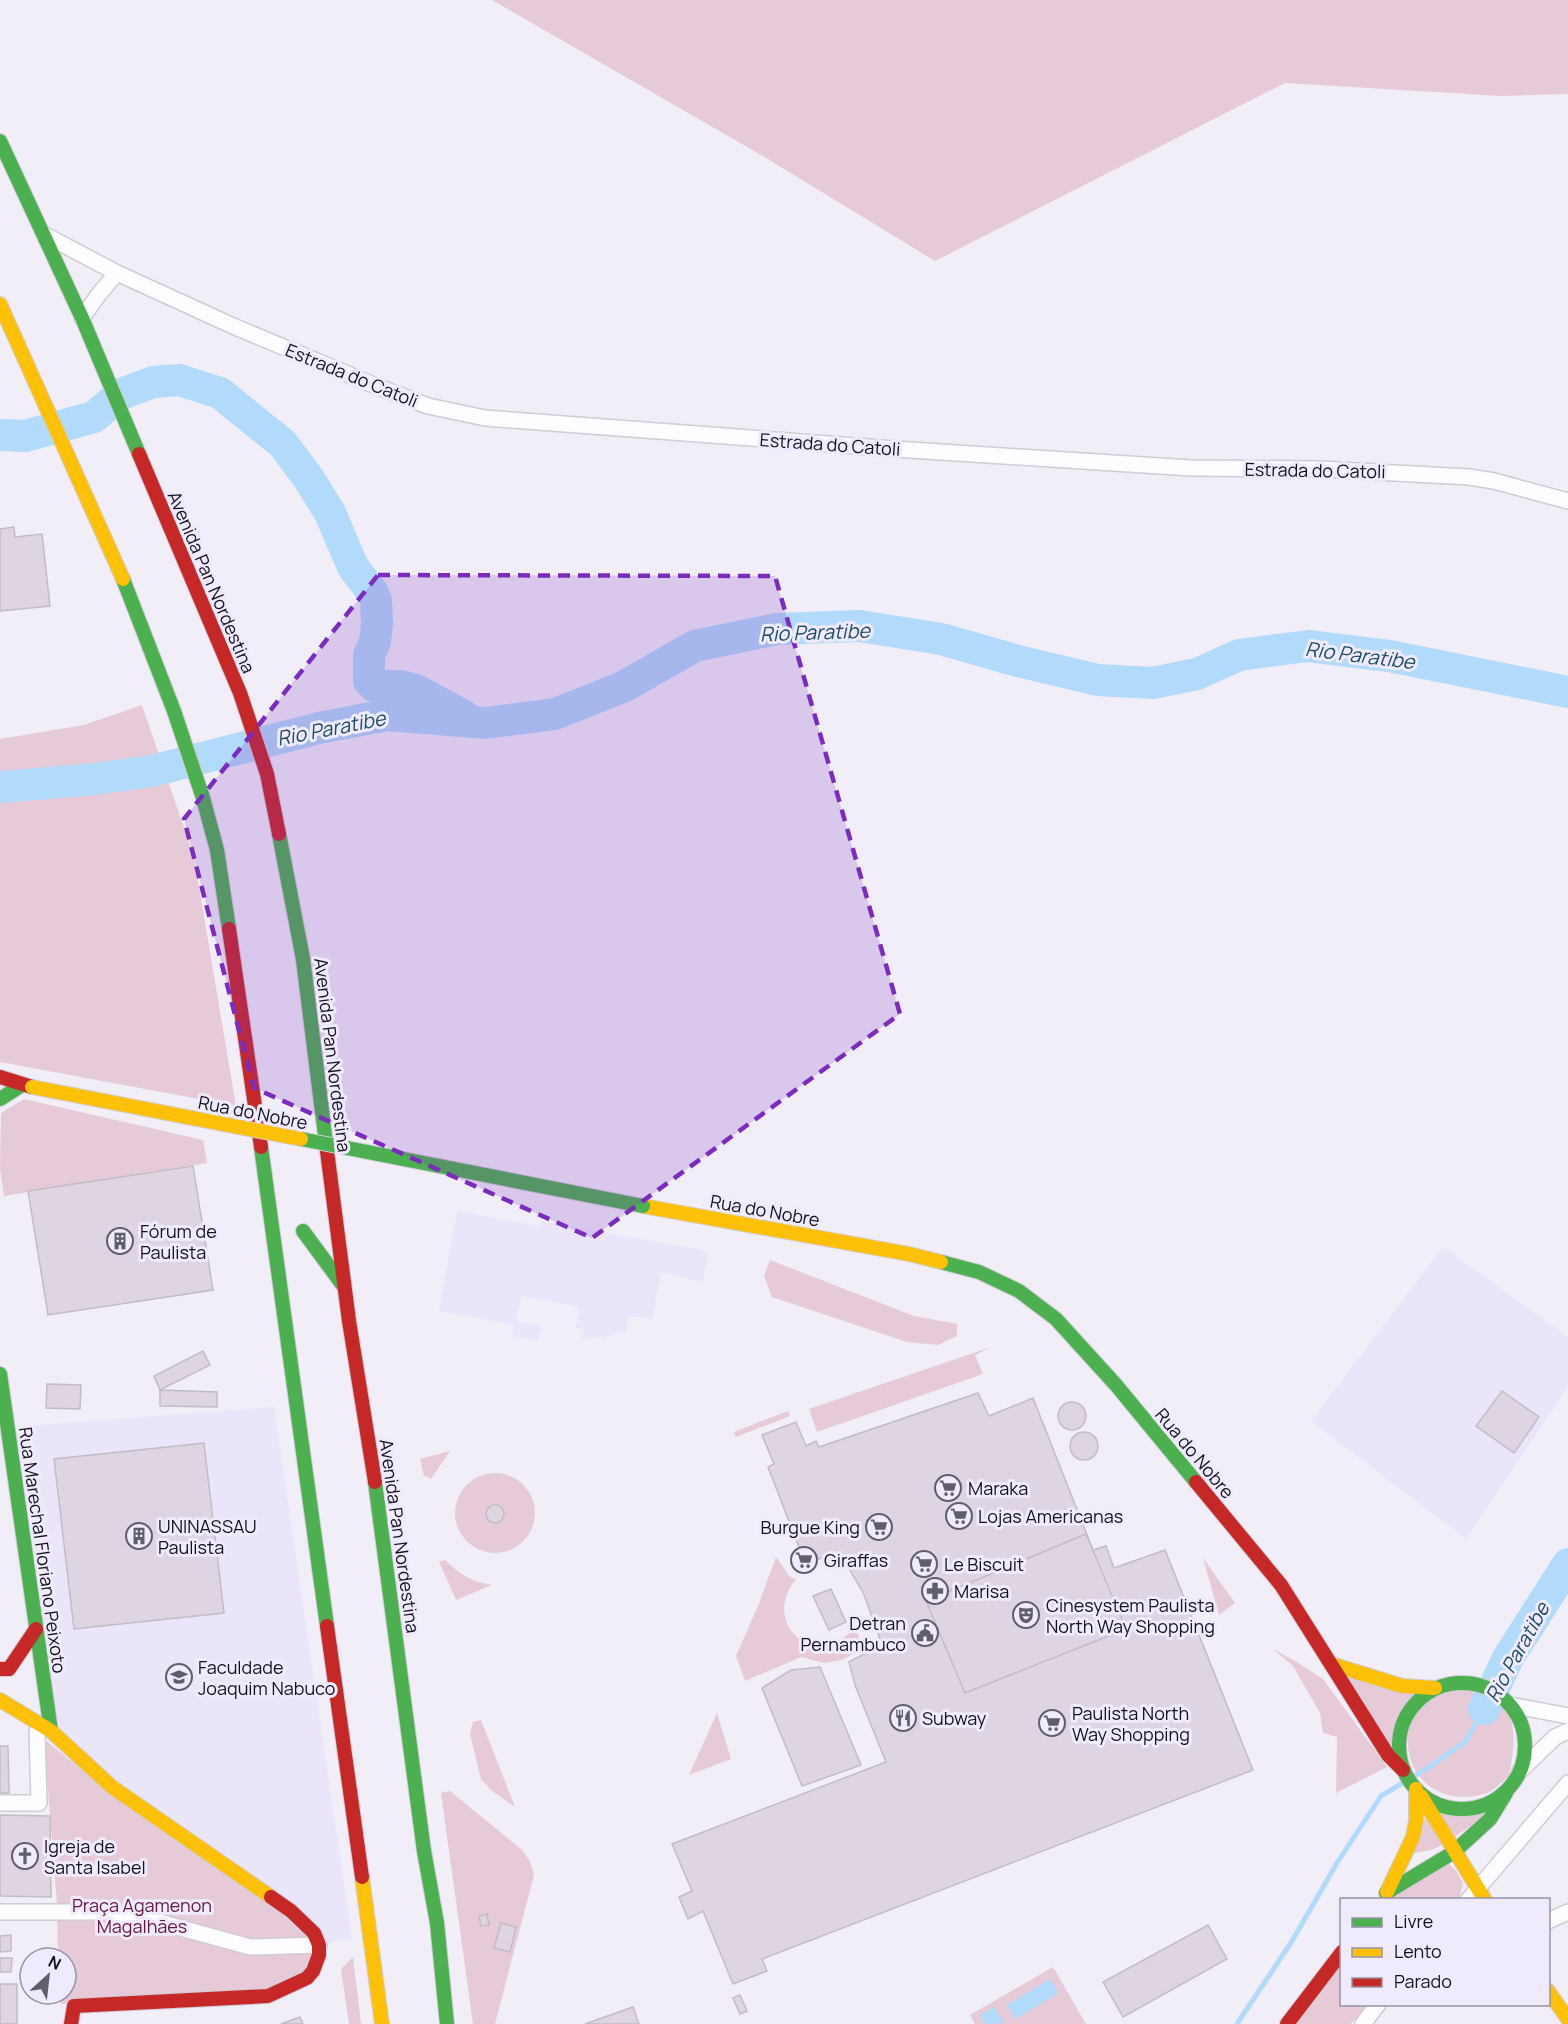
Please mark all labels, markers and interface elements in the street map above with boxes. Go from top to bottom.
street label: Estrada do Catoli [282,337,422,413]
street label: Estrada do Catoli [759,427,901,461]
street label: Estrada do Catoli [1244,457,1386,483]
street label: Avenida Pan Nordestina [163,487,261,677]
water label: Rio Paratibe [760,617,872,647]
water label: Rio Paratibe [1304,635,1418,675]
water label: Rio Paratibe [274,704,389,752]
street label: Avenida Pan Nordestina [309,956,357,1154]
street label: Rua do Nobre [196,1090,310,1134]
street label: Rua do Nobre [708,1189,822,1231]
place label: Fórum de Paulista [140,1219,217,1264]
building icon: Fórum de Paulista [105,1226,135,1256]
street label: Rua do Nobre [1150,1403,1240,1503]
street label: Rua Marechal Floriano Peixoto [14,1425,72,1675]
street label: Avenida Pan Nordestina [375,1437,425,1635]
supermarket icon: Maraka [933,1473,963,1503]
place label: Maraka [968,1476,1028,1500]
supermarket icon: Lojas Americanas [944,1501,974,1531]
place label: Lojas Americanas [978,1504,1123,1528]
supermarket icon: Burgue King [864,1512,894,1542]
place label: UNINASSAU Paulista [158,1514,257,1559]
place label: Burgue King [760,1515,860,1539]
building icon: UNINASSAU Paulista [124,1521,154,1551]
supermarket icon: Giraffas [789,1545,819,1575]
place label: Giraffas [824,1548,888,1572]
supermarket icon: Le Biscuit [909,1549,939,1579]
place label: Le Biscuit [944,1552,1024,1576]
pharmacy icon: Marisa [920,1576,950,1606]
place label: Marisa [954,1579,1009,1603]
place label: Cinesystem Paulista North Way Shopping [1046,1593,1215,1638]
water label: Rio Paratibe [1479,1596,1556,1707]
theatre icon: Cinesystem Paulista North Way Shopping [1011,1600,1041,1630]
place label: Detran Pernambuco [801,1611,906,1656]
public building icon: Detran Pernambuco [910,1618,940,1648]
place label: Faculdade Joaquim Nabuco [198,1655,335,1700]
school or university icon: Faculdade Joaquim Nabuco [164,1662,194,1692]
place label: Paulista North Way Shopping [1072,1701,1190,1746]
restaurant icon: Subway [888,1703,918,1733]
place label: Subway [922,1706,987,1730]
supermarket icon: Paulista North Way Shopping [1037,1708,1067,1738]
place label: Igreja de Santa Isabel [44,1834,146,1879]
church icon: Igreja de Santa Isabel [10,1841,40,1871]
park label: Praça Agamenon Magalhães [72,1893,212,1938]
legend [1340,1898,1550,2006]
text: Livre [1394,1909,1433,1933]
text: Lento [1394,1939,1442,1963]
north arrow [18,1946,78,2006]
text: N [45,1950,65,1975]
text: Parado [1394,1969,1452,1993]

